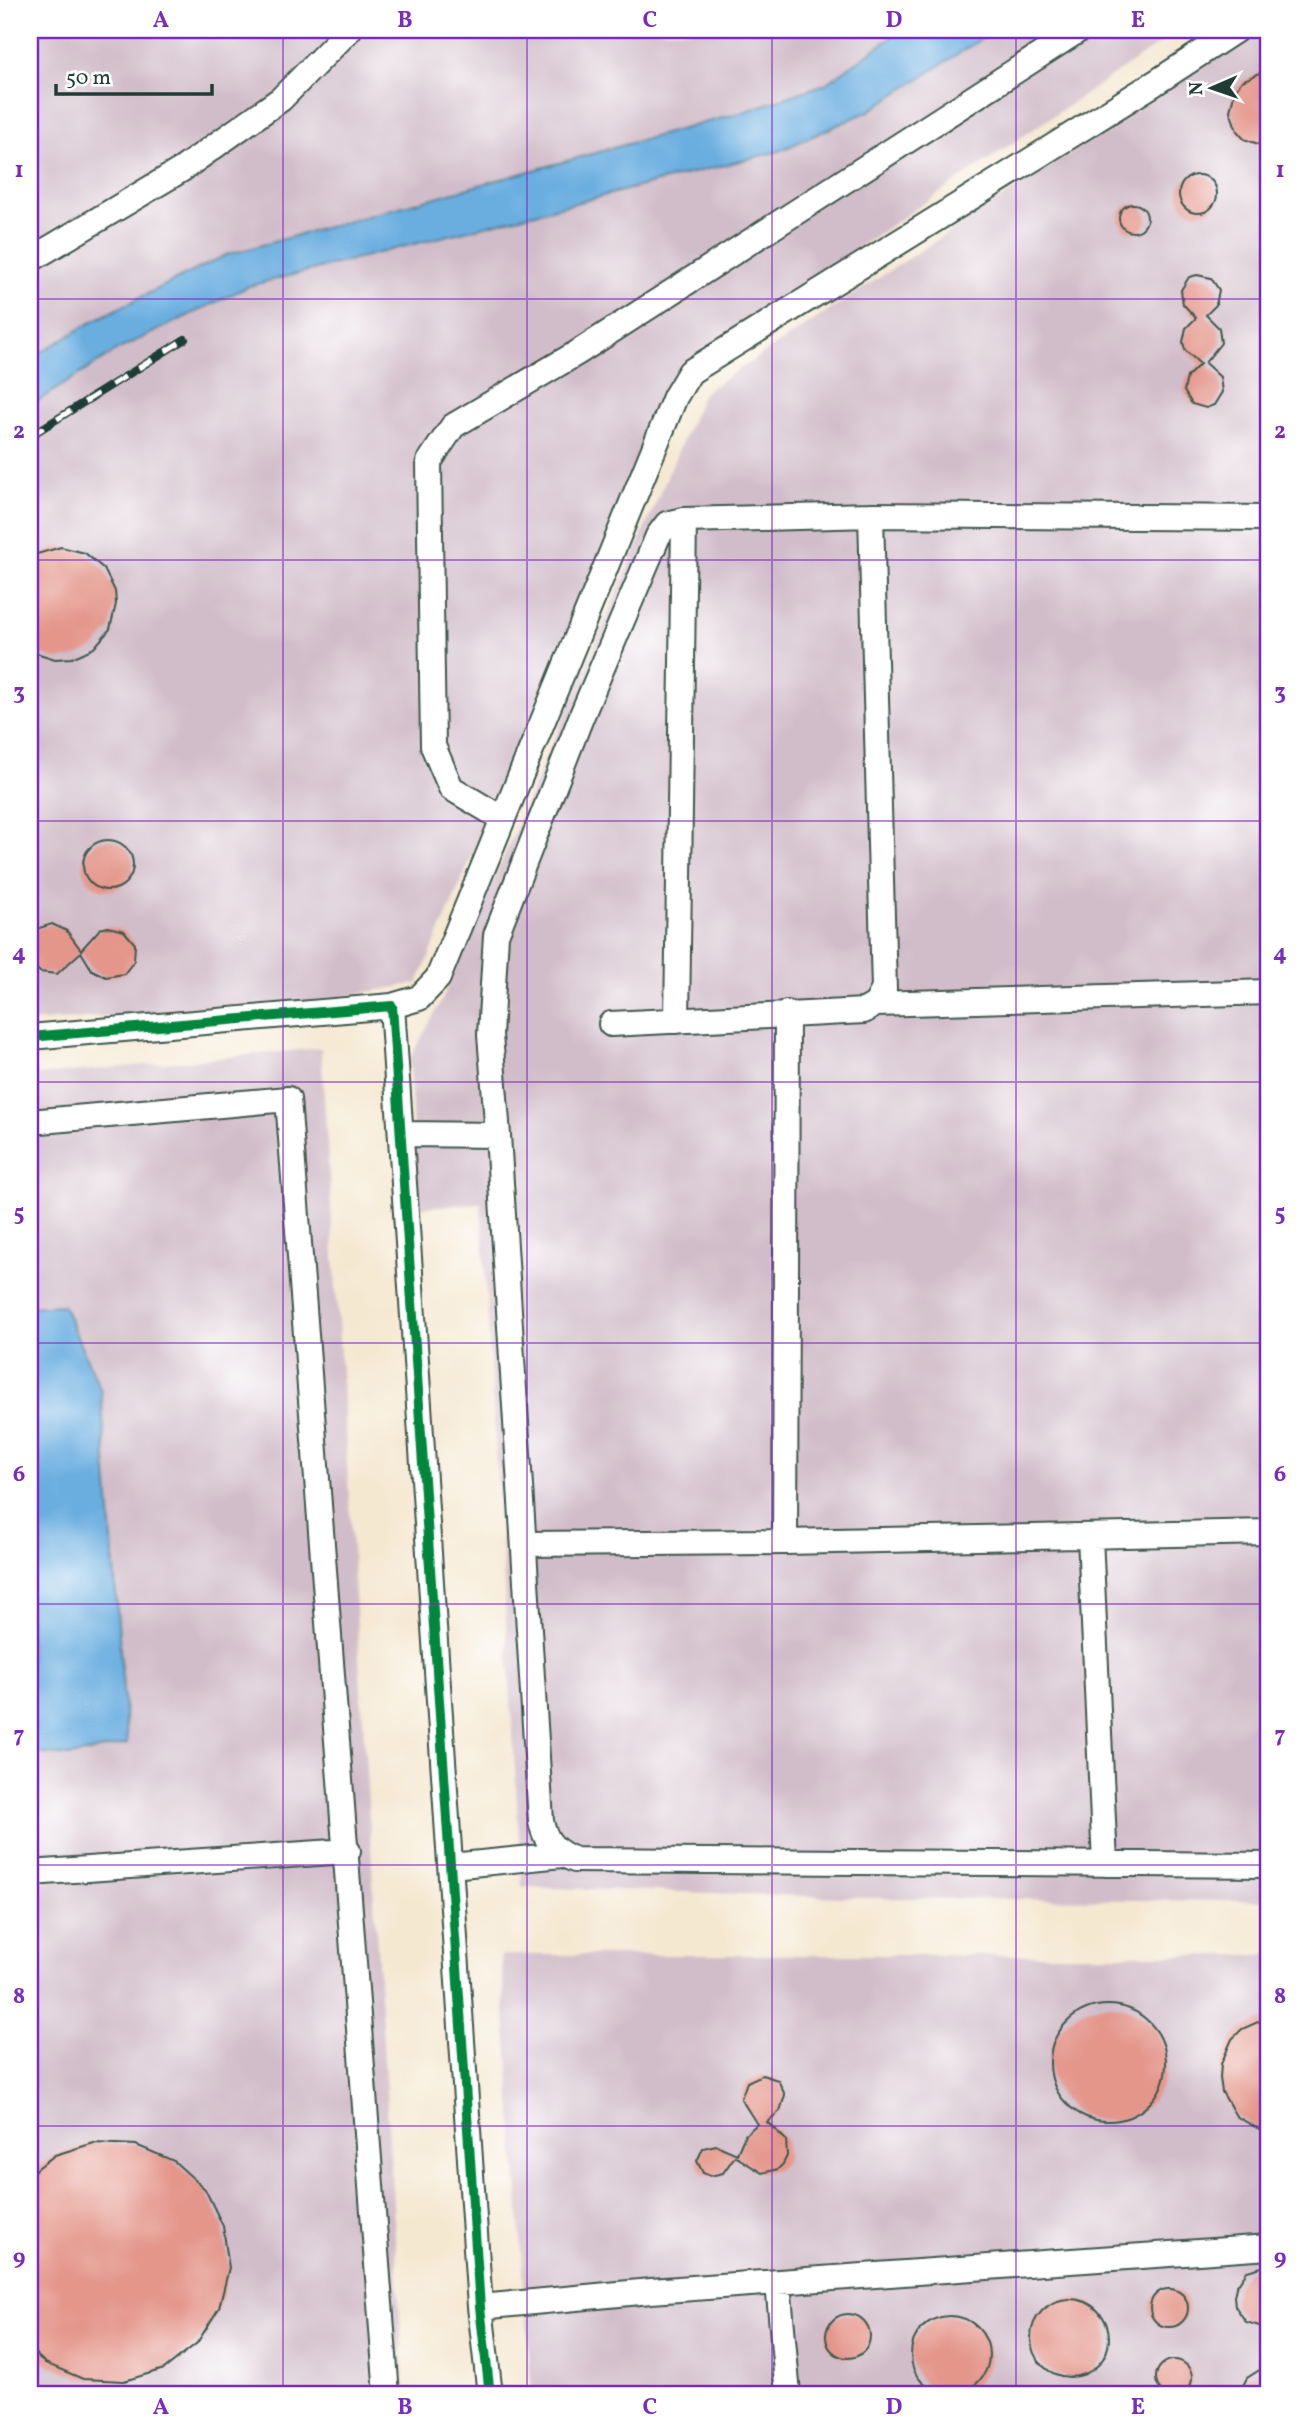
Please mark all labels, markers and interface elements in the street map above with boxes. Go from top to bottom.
text: A [153,5,169,37]
text: B [397,5,413,37]
text: C [643,5,657,37]
text: D [886,5,903,37]
text: E [1131,5,1145,37]
scale bar [56,52,212,96]
north arrow [1176,52,1246,122]
text: 50 m [66,64,111,93]
text: N [1184,81,1210,96]
text: 1 [14,155,24,187]
text: 1 [1275,155,1285,187]
text: 2 [13,416,25,448]
text: 2 [1274,416,1286,448]
text: 3 [13,677,25,709]
text: 3 [1274,677,1286,709]
text: 4 [12,938,26,970]
text: 4 [1273,938,1287,970]
text: 5 [13,1198,25,1230]
text: 5 [1274,1198,1286,1230]
text: 6 [13,1459,25,1491]
text: 6 [1274,1459,1286,1491]
text: 7 [14,1720,25,1752]
text: 7 [1275,1720,1286,1752]
text: 8 [13,1981,25,2013]
text: 8 [1274,1981,1286,2013]
text: 9 [13,2242,25,2274]
text: 9 [1274,2242,1286,2274]
text: A [153,2392,169,2424]
text: B [397,2392,413,2424]
text: C [643,2392,657,2424]
text: D [886,2392,903,2424]
text: E [1131,2392,1145,2424]

